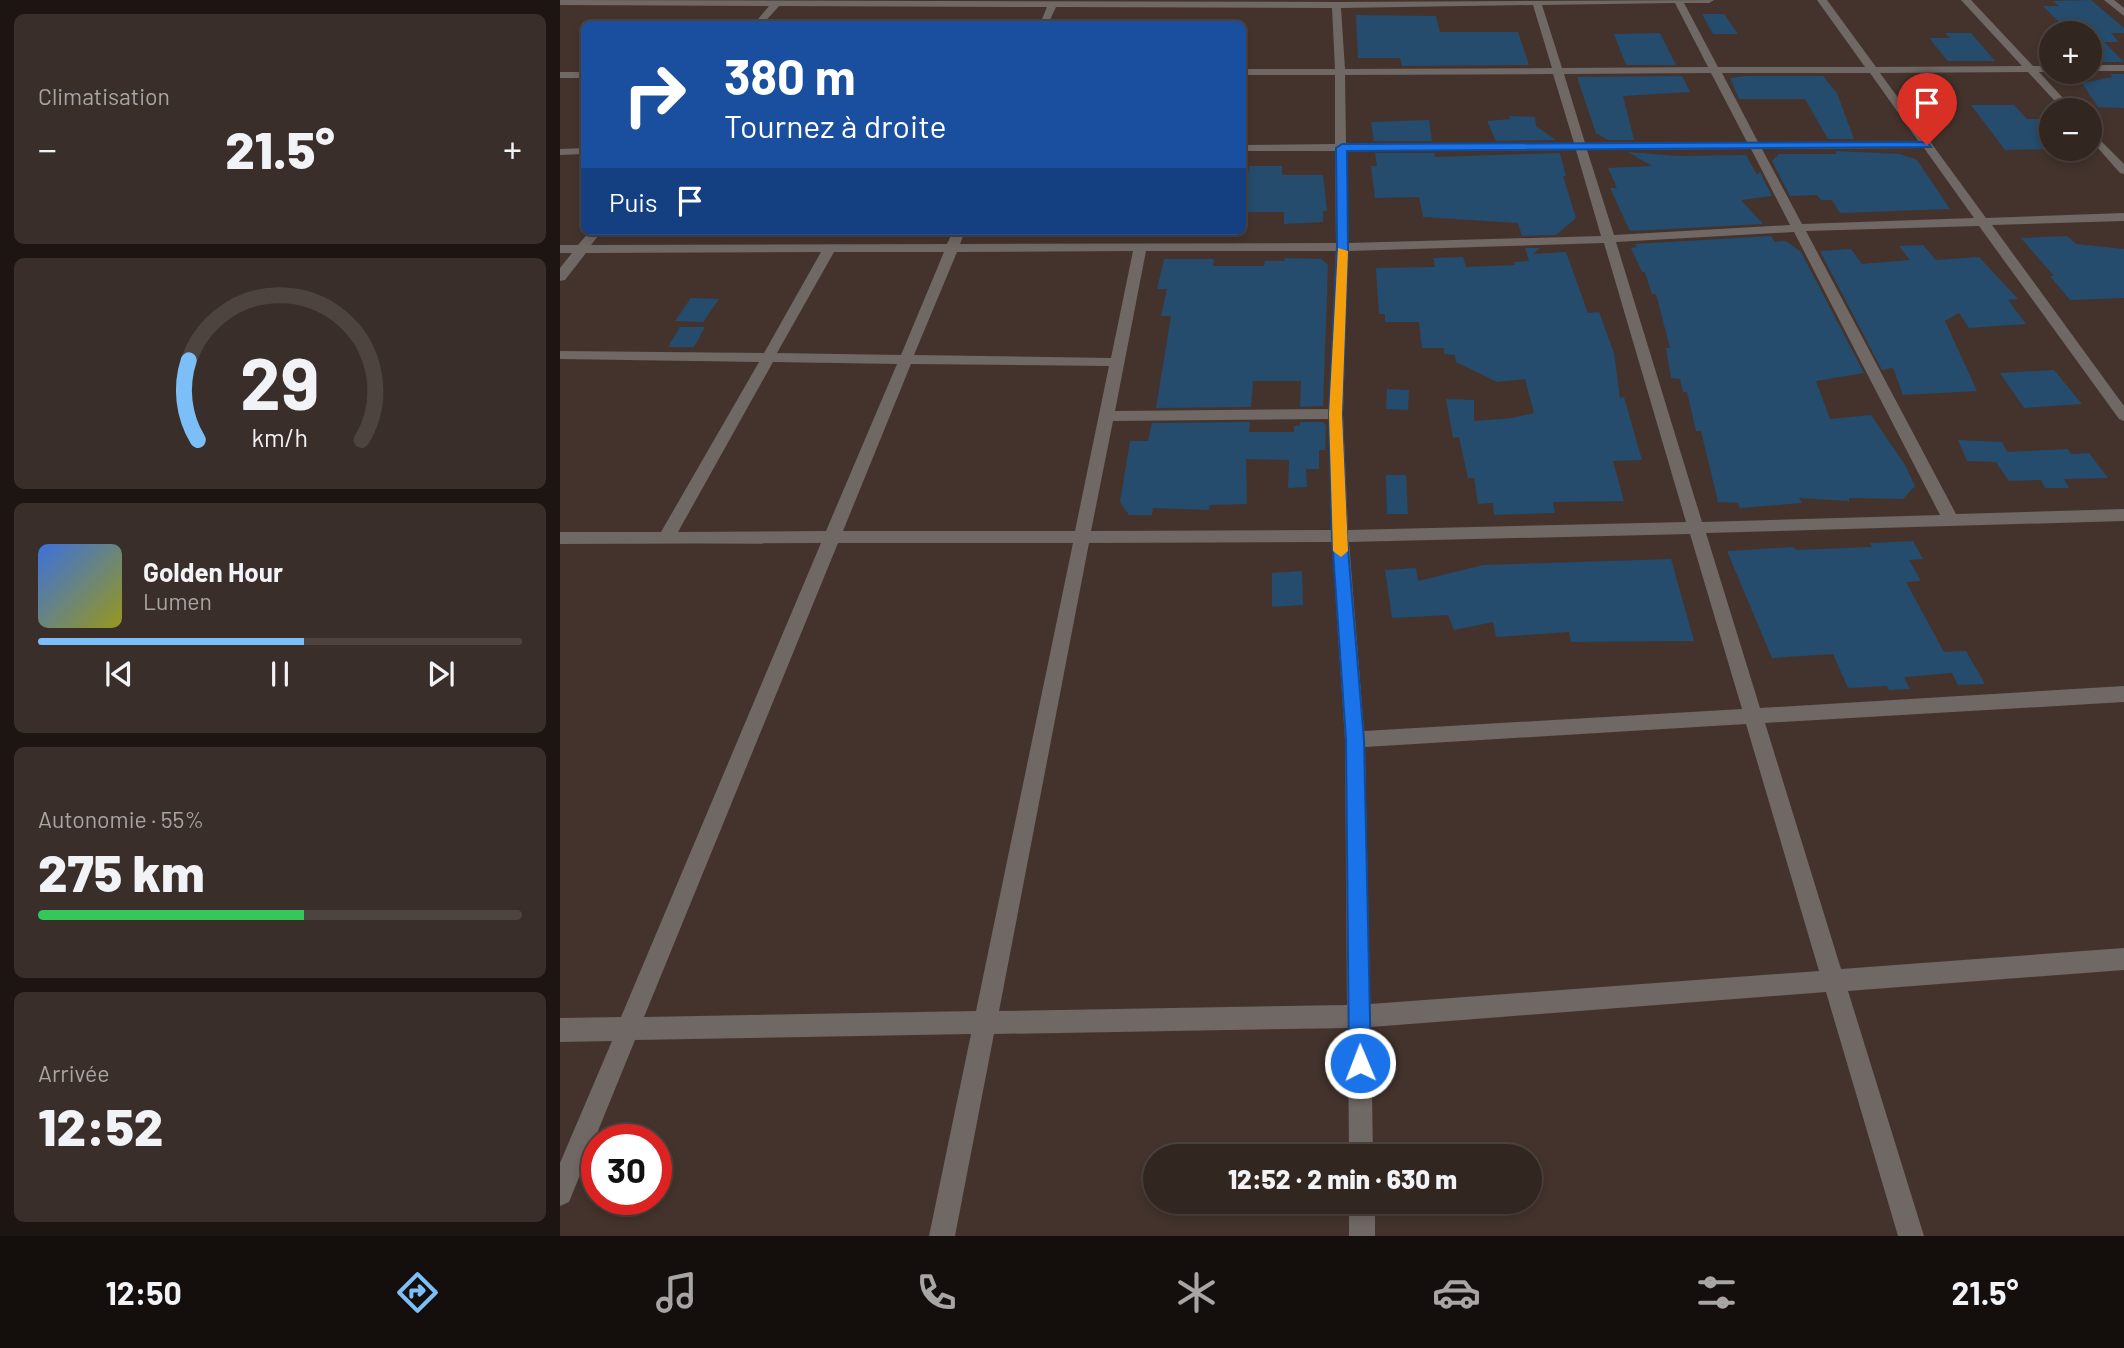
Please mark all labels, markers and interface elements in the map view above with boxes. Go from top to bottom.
map controls [2039,21,2102,161]
button: + [2039,21,2102,84]
text: 380 m [724,46,856,105]
icon: right [609,49,700,140]
pin [1897,73,1957,145]
text: Climatisation [38,82,170,110]
icon: arrive [1908,84,1946,122]
button: − [2039,98,2102,161]
text: Tournez à droite [724,106,946,144]
text: 21.5° [225,117,335,179]
text: − [38,125,57,171]
text: + [503,125,522,171]
icon: arrive [671,182,709,220]
text: Puis [609,186,657,217]
text: 29 [240,337,320,425]
text: km/h [252,421,308,451]
text: Golden Hour [143,556,283,587]
text: Lumen [143,587,212,615]
icon: previous [100,655,138,693]
icon: pause [261,655,299,693]
icon: next [422,655,460,693]
text: Autonomie · 55% [38,805,204,833]
text: 275 km [38,840,205,902]
position arrow [1323,1026,1397,1100]
text: Arrivée [38,1059,110,1087]
text: 12:52 [38,1094,163,1156]
speed limit sign: 30 [581,1124,672,1215]
text: 12:52 · 2 min · 630 m [1228,1163,1457,1194]
icon: directions [393,1268,442,1317]
icon: music [652,1268,701,1317]
icon: phone [912,1268,961,1317]
icon: climate [1172,1268,1221,1317]
icon: car [1432,1268,1481,1317]
icon: filters [1692,1268,1741,1317]
text: 12:50 [105,1273,182,1311]
text: 21.5° [1952,1273,2019,1311]

